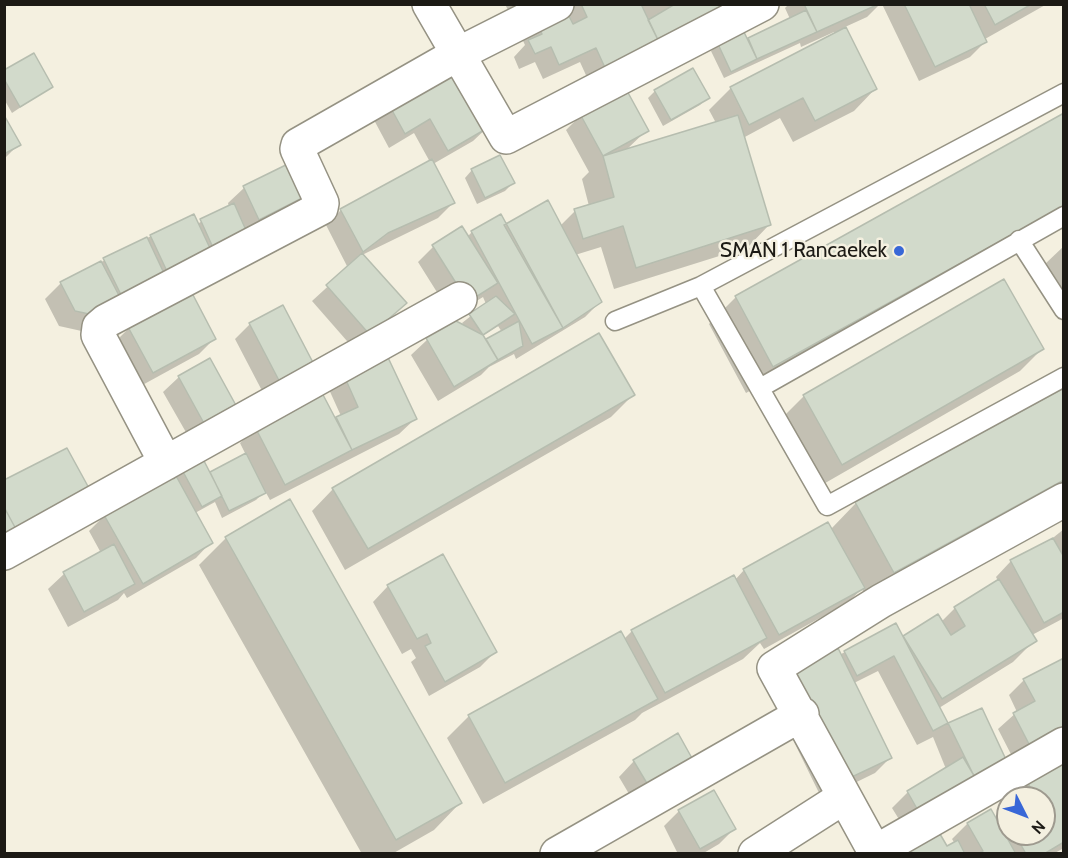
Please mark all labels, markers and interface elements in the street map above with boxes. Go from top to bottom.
place label: SMAN 1 Rancaekek [720,238,887,264]
marker: SMAN 1 Rancaekek [892,244,906,258]
north arrow [996,786,1056,846]
text: N [1027,816,1049,838]

